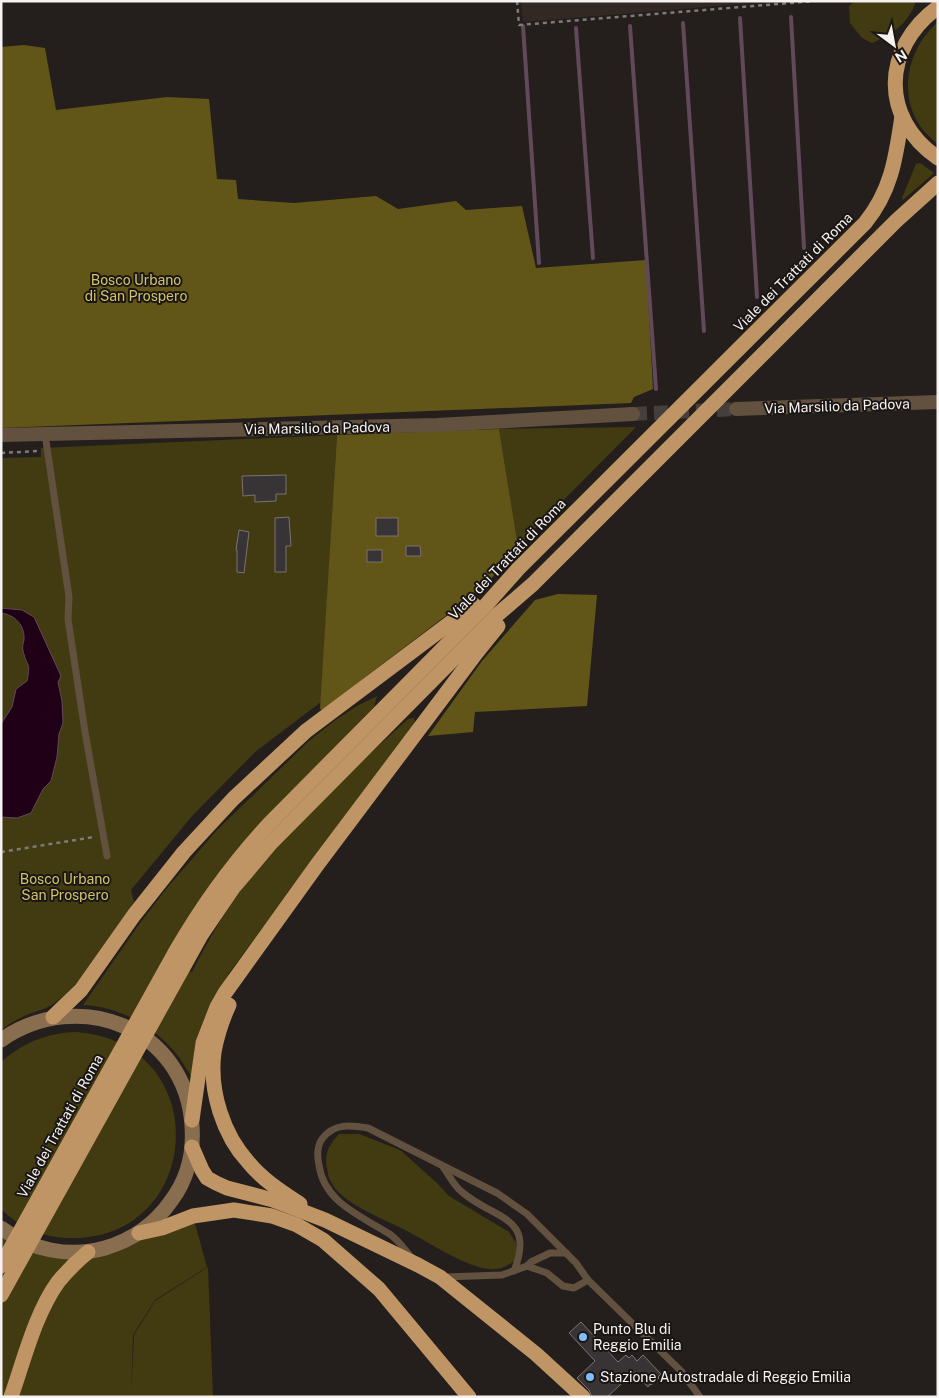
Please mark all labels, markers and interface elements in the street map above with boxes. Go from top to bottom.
north arrow [869,20,919,70]
text: N [892,46,910,66]
street label: Viale dei Trattati di Roma [730,209,856,335]
park label: Bosco Urbano di San Prospero [85,272,187,304]
street label: Via Marsilio da Padova [764,395,910,417]
street label: Via Marsilio da Padova [244,419,390,437]
street label: Viale dei Trattati di Roma [445,495,569,623]
park label: Bosco Urbano San Prospero [20,871,110,903]
street label: Viale dei Trattati di Roma [14,1052,106,1200]
place label: Punto Blu di Reggio Emilia [593,1321,682,1353]
marker: Punto Blu di Reggio Emilia [577,1331,589,1343]
place label: Stazione Autostradale di Reggio Emilia [600,1369,851,1385]
marker: Stazione Autostradale di Reggio Emilia [584,1371,596,1383]

